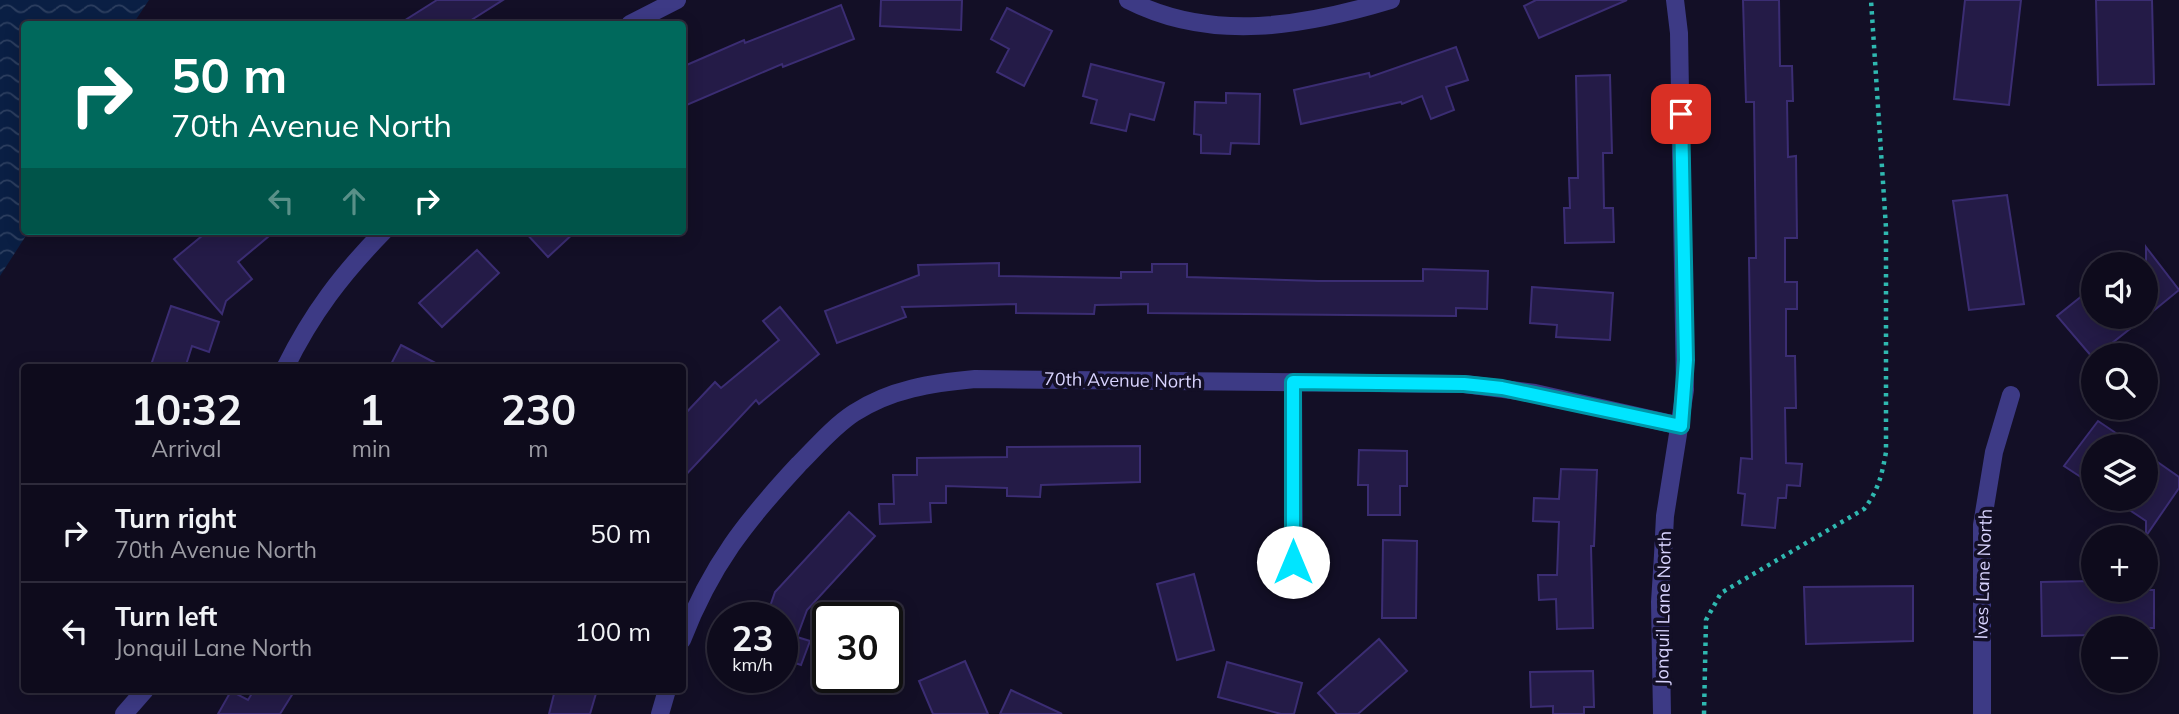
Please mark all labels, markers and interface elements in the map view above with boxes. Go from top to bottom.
text: 50 m [171,44,287,105]
icon: right [56,49,147,140]
pin [1651,84,1711,144]
icon: arrive [1662,95,1700,133]
text: 70th Avenue North [171,105,452,145]
icon: left [262,182,300,220]
icon: ahead [335,182,373,220]
icon: right [408,182,446,220]
map controls [2081,252,2158,693]
button: sound [2081,252,2158,329]
button: search [2081,343,2158,420]
street label: 70th Avenue North [1044,367,1202,393]
text: 10:32 [131,383,242,436]
text: 1 [359,383,384,436]
text: 230 [501,383,576,436]
text: Arrival [151,434,222,463]
text: min [352,434,391,463]
text: m [528,434,549,463]
button: layers [2081,434,2158,511]
text: Turn right [115,502,236,535]
street label: Ives Lane North [1969,508,1997,640]
icon: right [56,514,94,552]
text: 50 m [590,517,651,550]
position arrow [1256,525,1330,599]
button: + [2081,525,2158,602]
street label: Jonquil Lane North [1650,531,1676,685]
text: 70th Avenue North [115,535,317,564]
text: Turn left [115,600,217,633]
speed limit sign: 30 [812,602,903,693]
icon: left [56,612,94,650]
text: 100 m [575,615,651,648]
text: 23 [731,616,774,660]
button: − [2081,616,2158,693]
text: Jonquil Lane North [115,633,312,662]
text: km/h [732,653,773,676]

